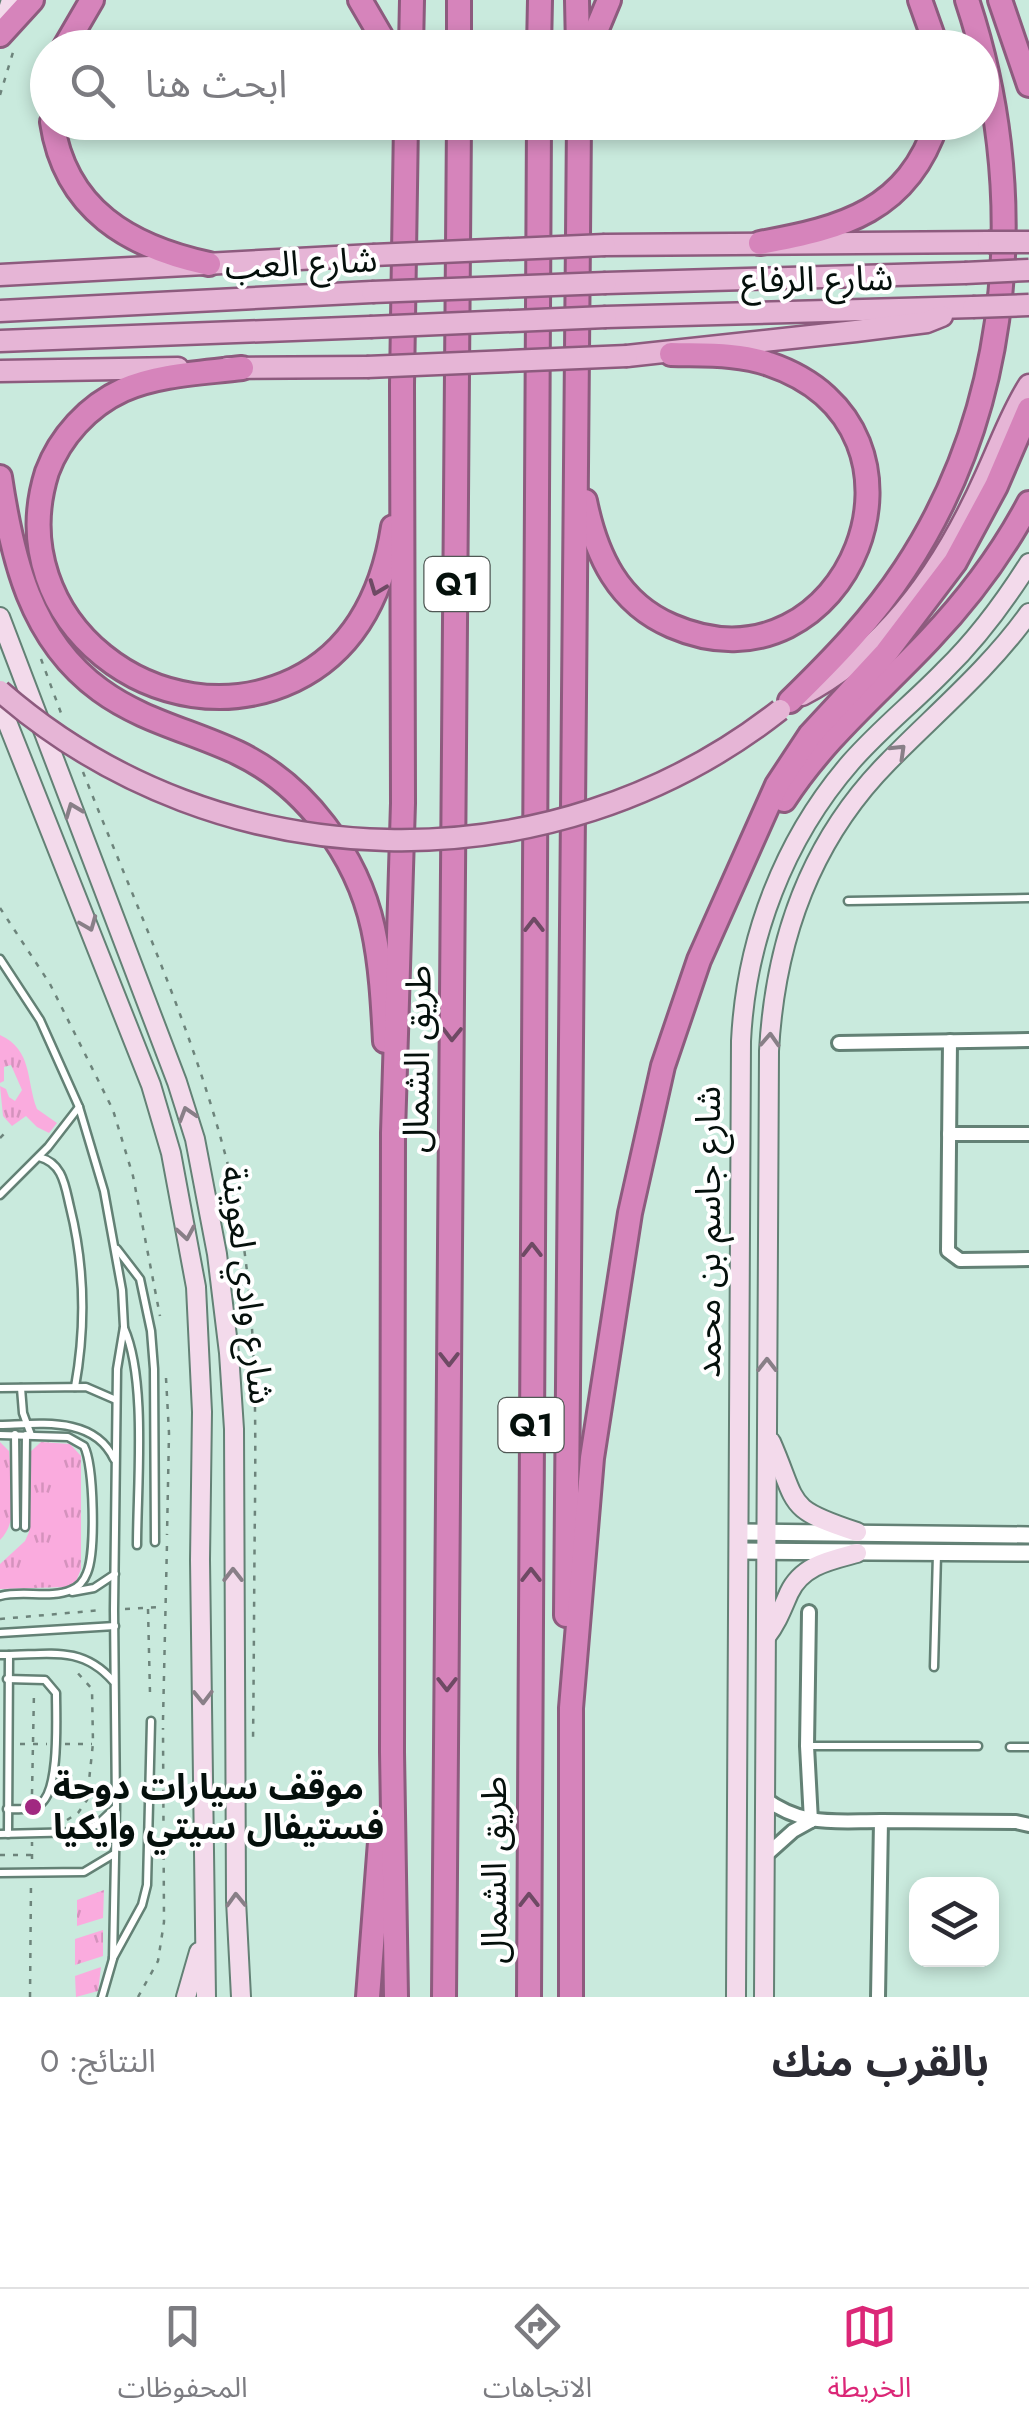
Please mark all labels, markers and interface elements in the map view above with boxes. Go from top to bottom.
search box [30,30,999,140]
text: ابحث هنا [145,56,287,111]
icon: search [65,58,120,113]
street label: شارع العب [223,234,379,293]
street label: شارع الرفاع [740,253,894,306]
road number: Q1 [424,557,490,611]
one-way arrow [368,579,389,596]
one-way arrow [887,745,906,763]
one-way arrow [64,802,85,819]
one-way arrow [78,914,98,932]
one-way arrow [523,916,545,932]
street label: طريق الشمال [390,965,444,1153]
one-way arrow [441,1028,463,1043]
one-way arrow [759,1032,780,1047]
street label: شارع جاسم بن محمد [683,1086,735,1378]
one-way arrow [178,1106,199,1123]
street label: شارع وادي لعوينة [206,1163,287,1407]
one-way arrow [175,1225,196,1242]
one-way arrow [521,1241,543,1256]
one-way arrow [438,1352,460,1368]
one-way arrow [756,1356,777,1372]
road number: Q1 [498,1398,564,1452]
one-way arrow [222,1566,244,1582]
one-way arrow [520,1566,542,1582]
one-way arrow [436,1678,458,1693]
one-way arrow [193,1690,214,1706]
place label: موقف سيارات دوحة فستيفال سيتي وايكيا [53,1762,384,1855]
street label: طريق الشمال [469,1776,519,1964]
marker: موقف سيارات دوحة فستيفال سيتي وايكيا [22,1796,44,1818]
map controls [909,1877,999,1967]
button: layers [909,1877,999,1967]
one-way arrow [226,1891,247,1907]
one-way arrow [518,1891,540,1906]
text: بالقرب منك [772,2031,989,2092]
text: النتائج: 0 [40,2038,156,2084]
tab: المحفوظات [118,2299,248,2418]
tab: الاتجاهات [483,2299,592,2418]
tab: الخريطة [827,2299,911,2418]

